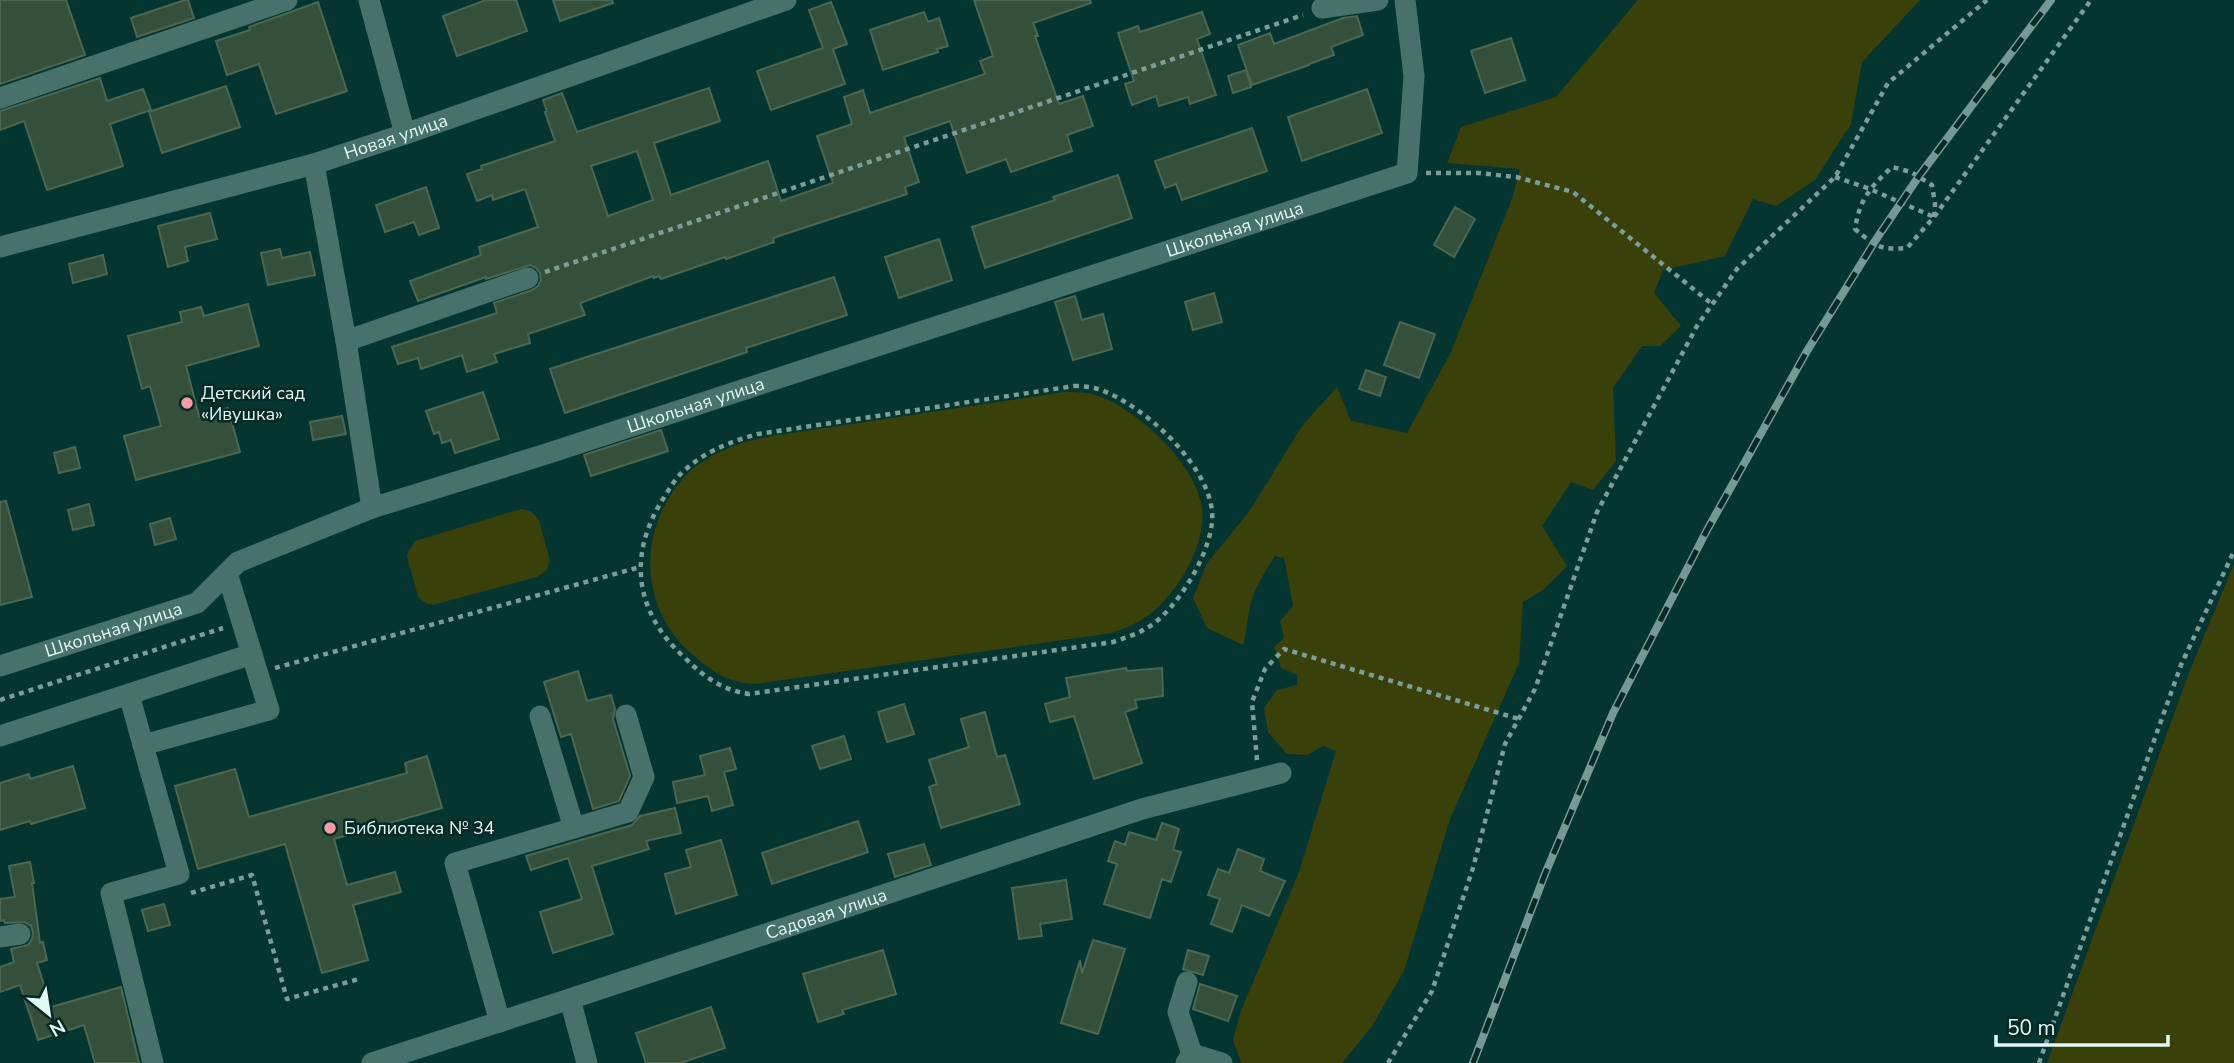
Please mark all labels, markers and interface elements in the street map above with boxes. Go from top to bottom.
street label: Новая улица [341,108,451,165]
street label: Школьная улица [1163,196,1307,263]
street label: Школьная улица [624,371,768,439]
place label: Детский сад «Ивушка» [201,381,306,426]
marker: Детский сад «Ивушка» [179,395,195,411]
street label: Школьная улица [41,596,185,663]
place label: Библиотека № 34 [344,816,495,840]
marker: Библиотека № 34 [322,820,338,836]
street label: Садовая улица [762,883,890,945]
north arrow [14,979,84,1049]
scale bar [1996,1004,2168,1048]
text: N [44,1013,70,1043]
text: 50 m [2007,1014,2056,1042]

